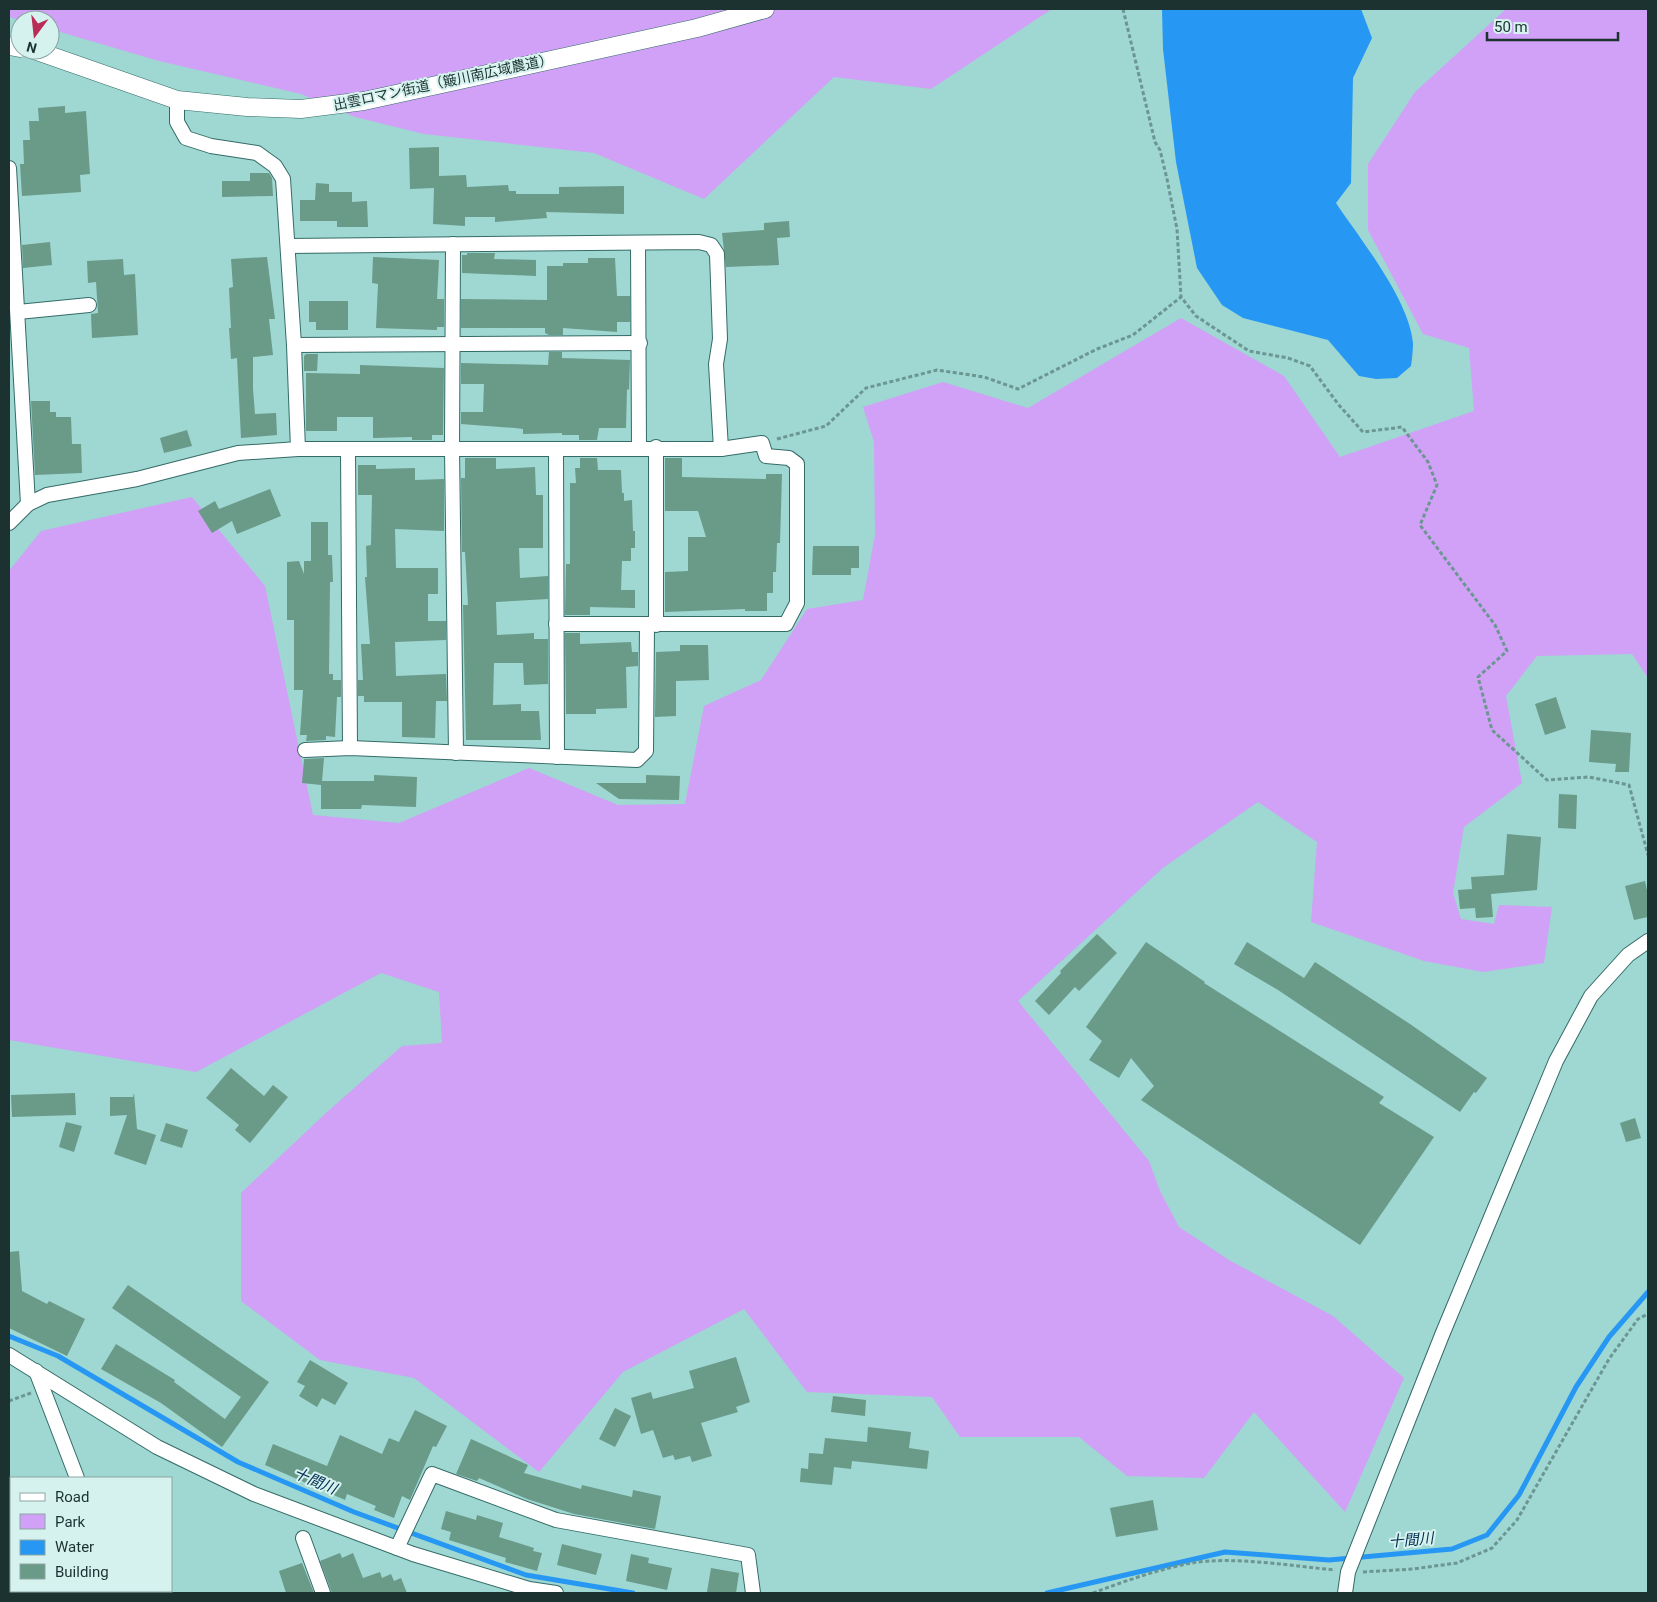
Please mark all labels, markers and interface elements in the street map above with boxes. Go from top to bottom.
north arrow [10,10,60,60]
scale bar [1487,10,1618,42]
text: 50 m [1494,18,1528,36]
text: N [25,39,38,57]
street label: 出雲ロマン街道（簸川南広域農道） [332,51,554,113]
water label: 十間川 [291,1464,341,1499]
legend [10,1477,172,1592]
text: Road [55,1488,89,1506]
text: Park [55,1513,86,1531]
water label: 十間川 [1388,1529,1436,1551]
text: Water [55,1538,94,1556]
text: Building [55,1563,109,1581]

